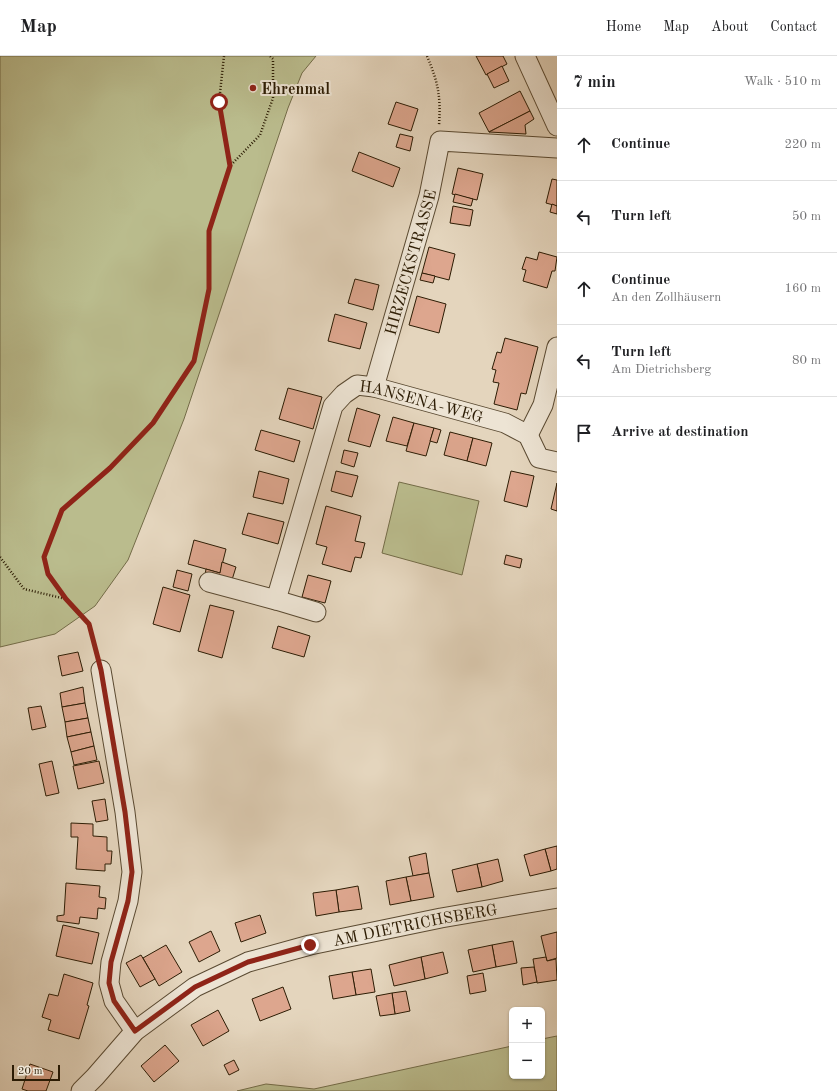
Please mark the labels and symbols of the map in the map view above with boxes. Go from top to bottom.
place label: Ehrenmal [261,82,330,98]
marker: Ehrenmal [248,83,258,93]
route start [210,93,228,111]
street label: HIRZECKSTRASSE [383,188,440,337]
street label: HANSENA-WEG [358,379,485,427]
street label: AM DIETRICHSBERG [331,902,499,950]
route end [301,936,319,954]
scale bar [12,1063,60,1082]

